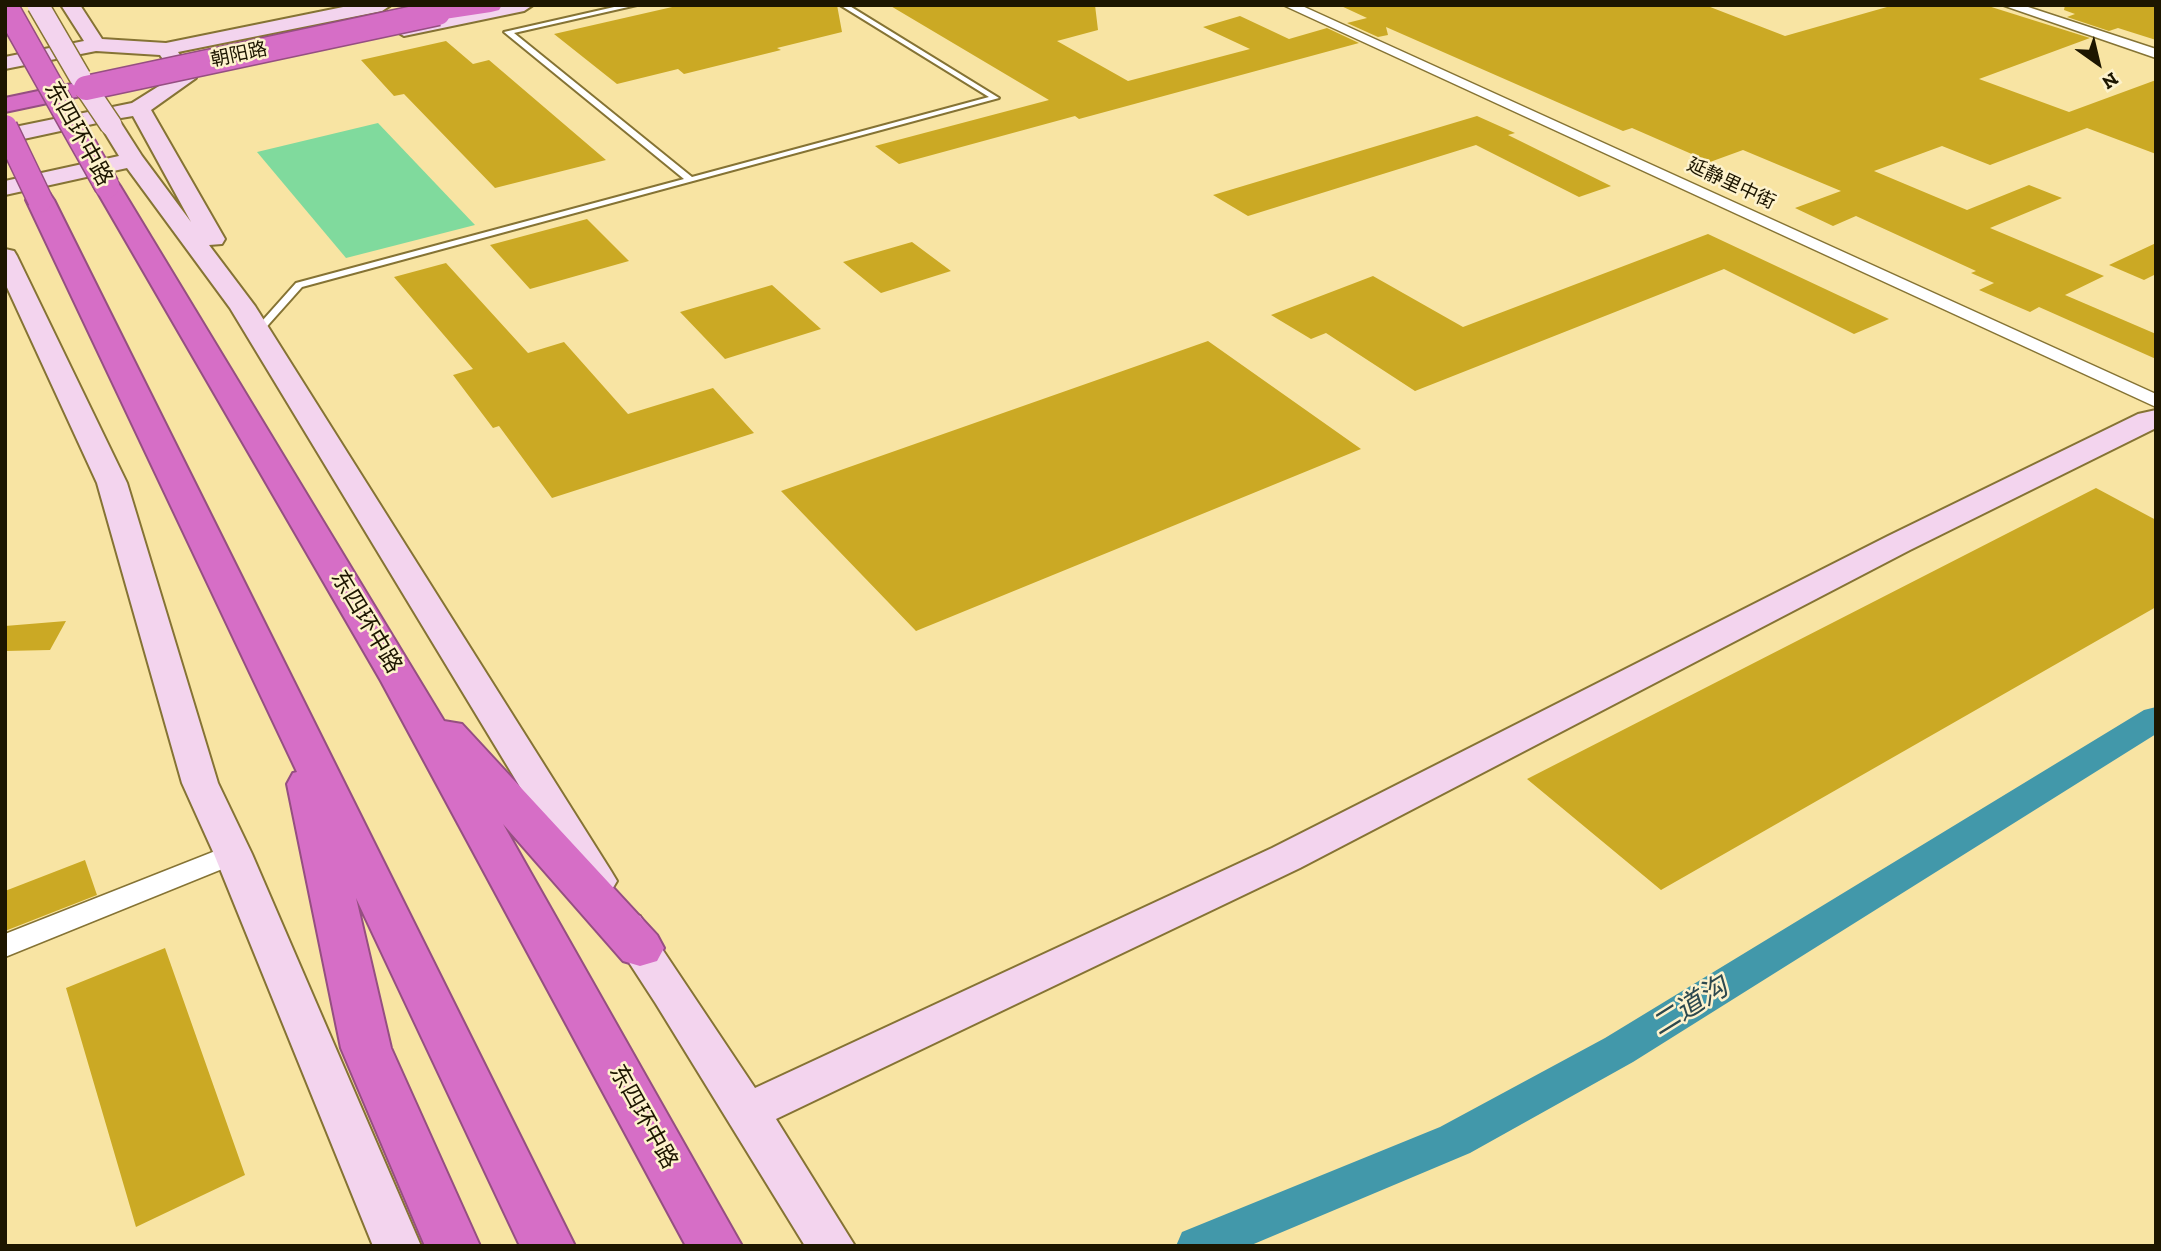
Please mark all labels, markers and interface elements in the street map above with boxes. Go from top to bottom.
north arrow [2063,28,2133,98]
street label: 朝阳路 [209,38,269,72]
text: N [2098,67,2122,94]
street label: 东四环中路 [38,77,118,191]
street label: 延静里中街 [1683,154,1779,214]
street label: 东四环中路 [325,566,407,678]
water label: 二道沟 [1645,970,1735,1044]
street label: 东四环中路 [603,1060,683,1174]

